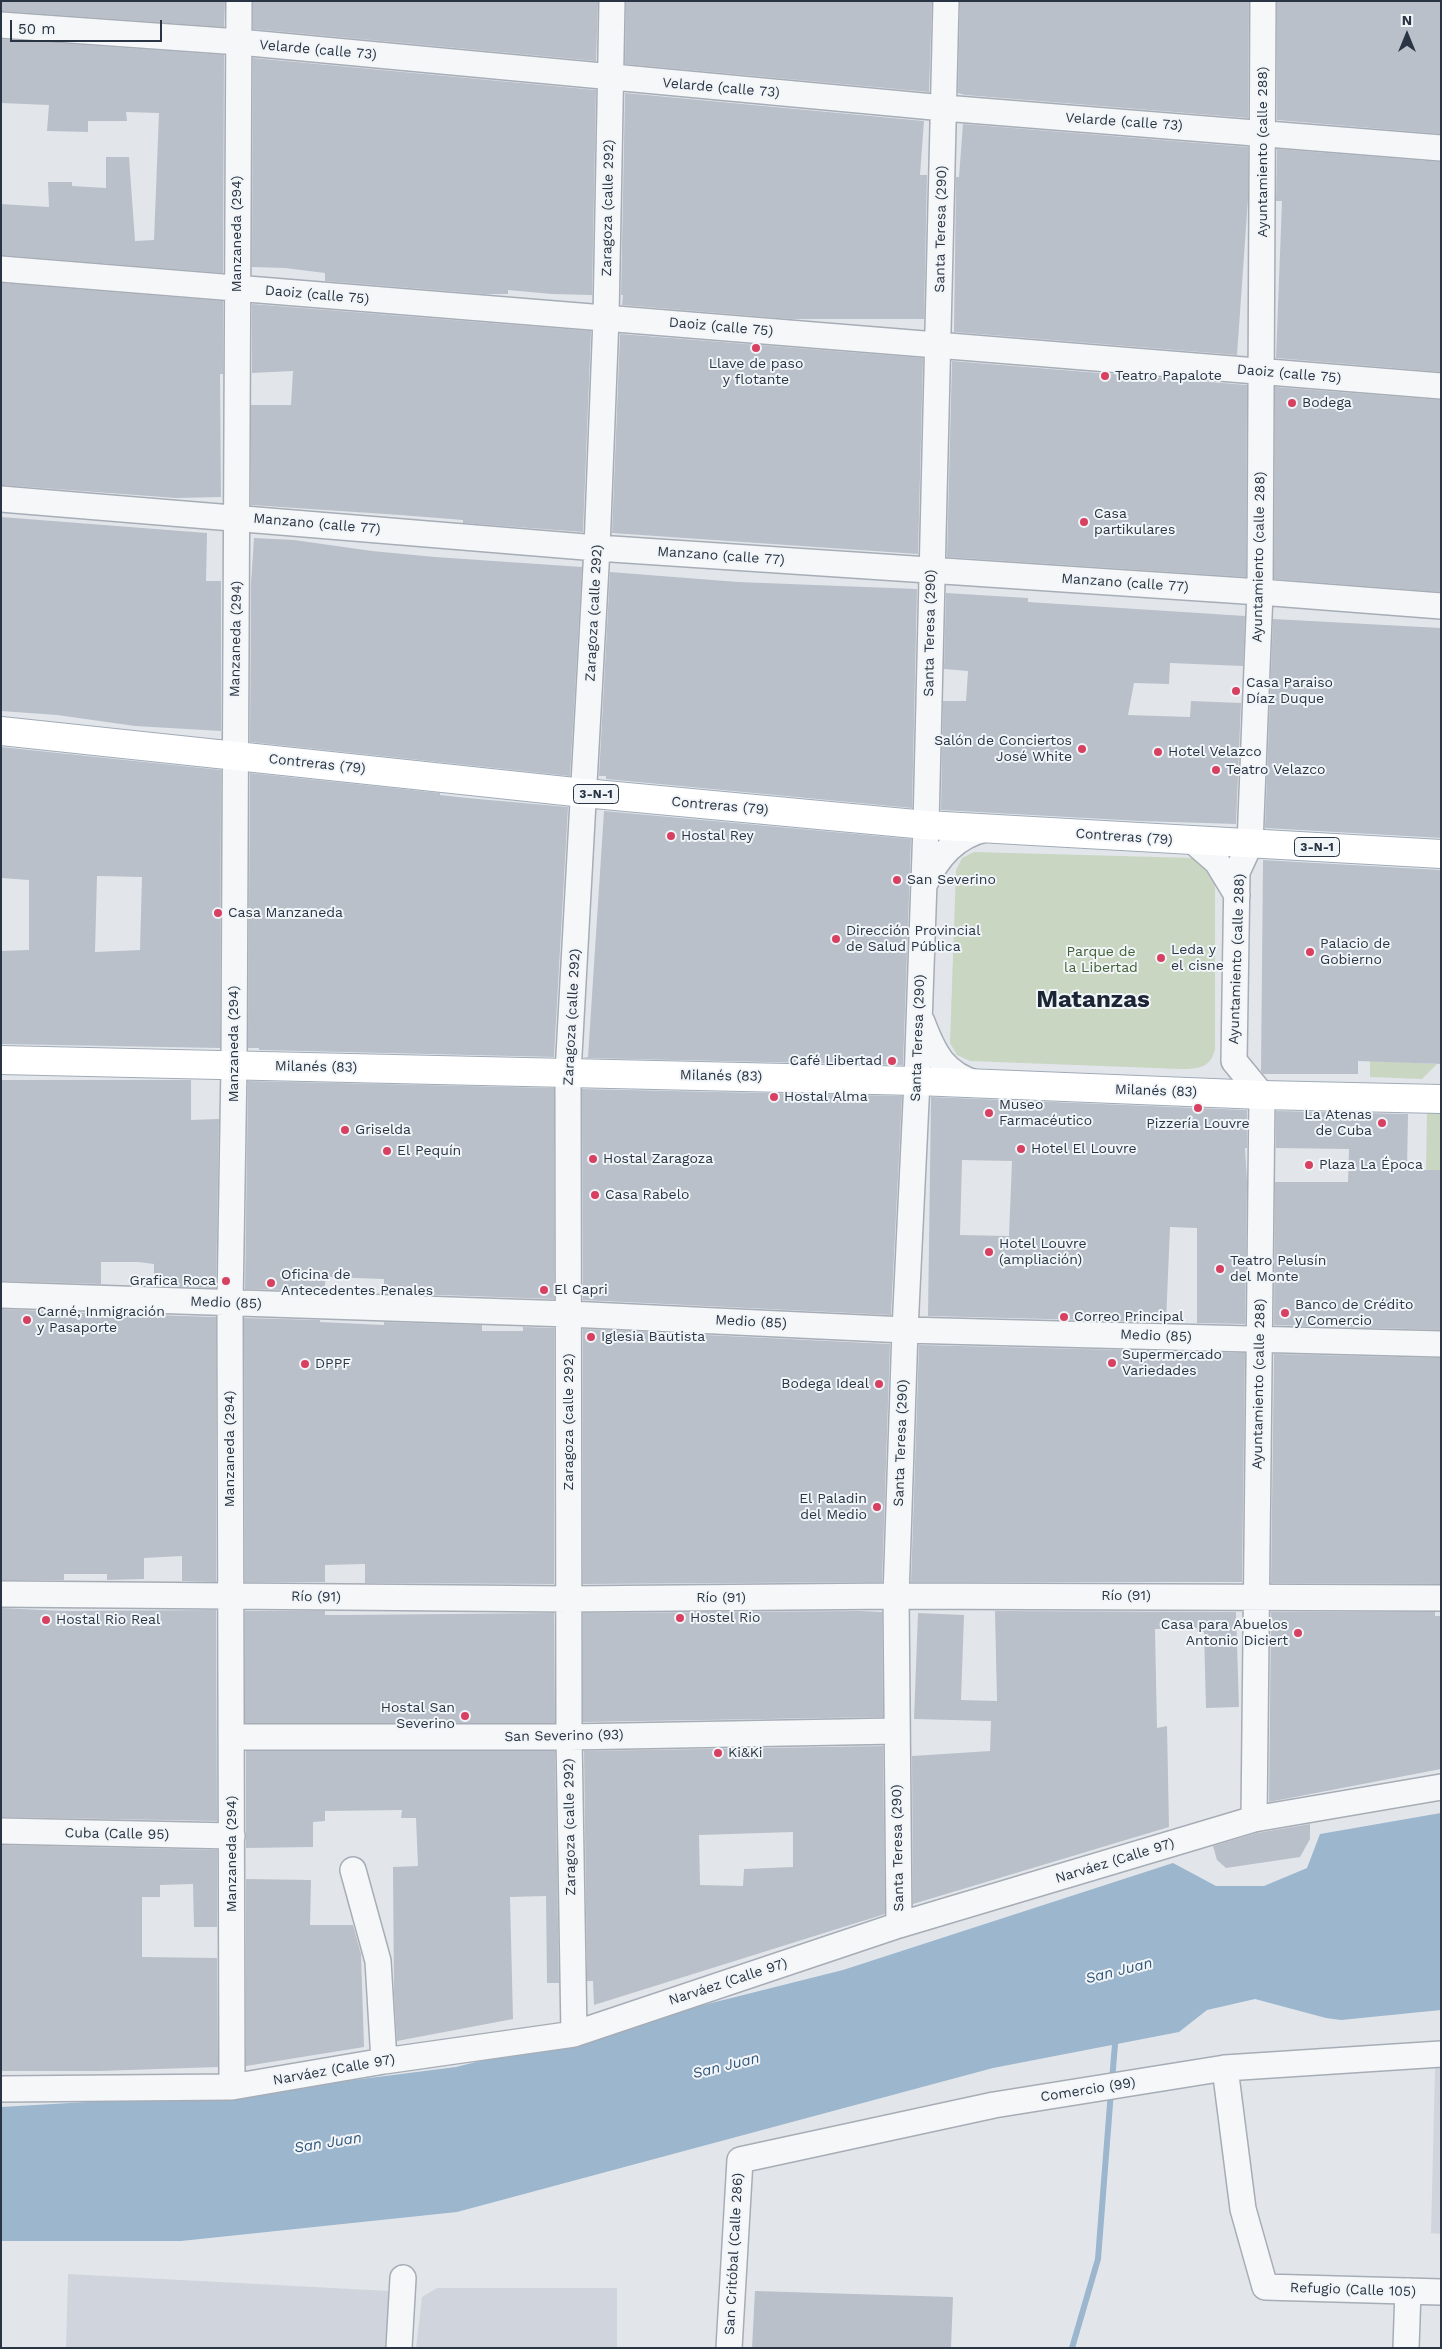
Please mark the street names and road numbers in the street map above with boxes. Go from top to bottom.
street label: Velarde (calle 73) [259,37,377,63]
street label: Ayuntamiento (calle 288) [1255,67,1271,237]
street label: Velarde (calle 73) [662,75,780,101]
street label: Velarde (calle 73) [1065,110,1183,134]
street label: Zaragoza (calle 292) [598,139,618,277]
street label: Santa Teresa (290) [931,165,951,293]
street label: Manzaneda (294) [229,176,245,292]
street label: Daoiz (calle 75) [264,282,370,308]
street label: Daoiz (calle 75) [668,314,774,340]
street label: Daoiz (calle 75) [1236,361,1342,387]
street label: Ayuntamiento (calle 288) [1249,471,1269,643]
street label: Manzano (calle 77) [253,510,381,538]
street label: Manzano (calle 77) [657,543,785,569]
street label: Zaragoza (calle 292) [582,544,606,682]
street label: Santa Teresa (290) [920,569,940,697]
street label: Manzano (calle 77) [1061,570,1189,596]
street label: Manzaneda (294) [227,581,245,697]
street label: Contreras (79) [268,751,366,777]
road number: 3-N-1 [574,784,618,804]
street label: Contreras (79) [671,793,769,819]
street label: Contreras (79) [1075,825,1173,849]
road number: 3-N-1 [1294,838,1340,856]
street label: Ayuntamiento (calle 288) [1226,873,1248,1045]
street label: Zaragoza (calle 292) [560,948,584,1086]
street label: Santa Teresa (290) [907,974,929,1102]
street label: Manzaneda (294) [226,986,242,1102]
street label: Milanés (83) [275,1058,357,1076]
street label: Milanés (83) [680,1067,762,1085]
street label: Milanés (83) [1115,1081,1197,1101]
street label: Medio (85) [190,1293,262,1313]
street label: Ayuntamiento (calle 288) [1249,1298,1269,1470]
street label: Medio (85) [715,1312,787,1332]
street label: Medio (85) [1120,1326,1192,1346]
street label: Zaragoza (calle 292) [561,1353,577,1491]
street label: Santa Teresa (290) [890,1379,912,1507]
street label: Manzaneda (294) [222,1391,238,1507]
street label: Río (91) [291,1588,341,1606]
street label: Río (91) [1101,1588,1151,1604]
street label: Río (91) [696,1590,746,1606]
street label: San Severino (93) [504,1727,624,1745]
street label: Zaragoza (calle 292) [560,1758,580,1896]
street label: Santa Teresa (290) [888,1784,908,1912]
street label: Manzaneda (294) [224,1796,240,1912]
street label: Cuba (Calle 95) [65,1825,169,1843]
street label: Narváez (Calle 97) [1053,1835,1177,1887]
street label: Narváez (Calle 97) [667,1955,789,2009]
street label: Narváez (Calle 97) [272,2051,396,2089]
street label: Comercio (99) [1039,2074,1137,2106]
street label: San Critóbal (Calle 286) [721,2172,747,2336]
street label: Refugio (Calle 105) [1290,2279,1416,2301]

